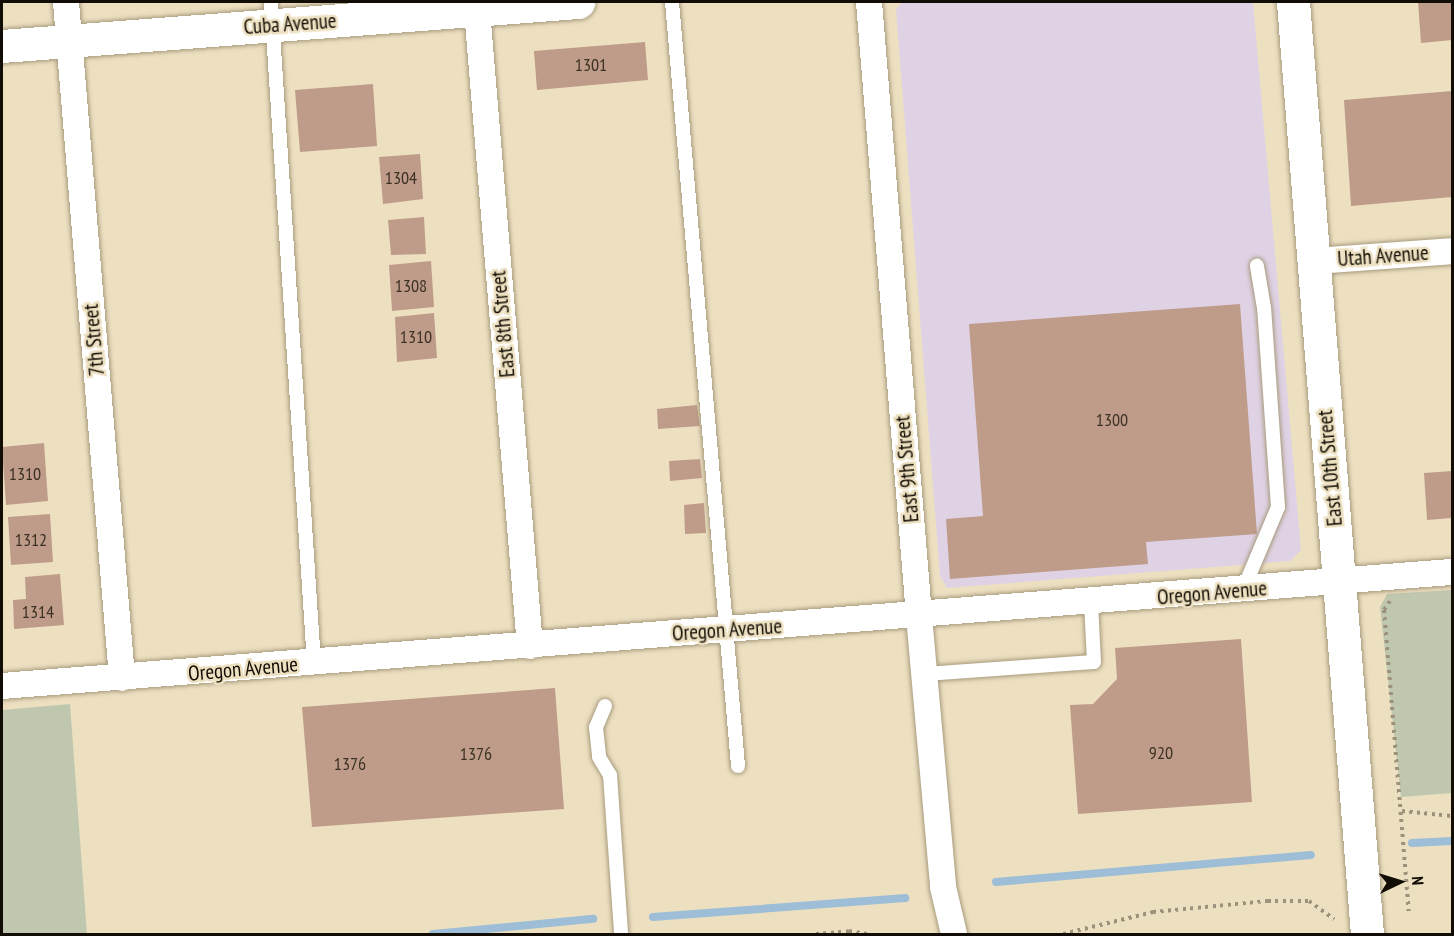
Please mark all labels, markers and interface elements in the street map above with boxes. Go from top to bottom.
street label: Cuba Avenue [242,8,338,40]
house number: 1301 [575,54,607,76]
house number: 1304 [385,167,417,189]
street label: Utah Avenue [1336,240,1430,272]
street label: East 8th Street [486,270,520,378]
house number: 1308 [395,275,427,297]
street label: 7th Street [78,303,110,377]
house number: 1310 [400,326,432,348]
house number: 1300 [1096,409,1128,431]
street label: East 10th Street [1312,409,1348,527]
street label: East 9th Street [890,415,924,523]
house number: 1310 [9,463,41,485]
house number: 1312 [15,529,47,551]
street label: Oregon Avenue [1156,576,1268,610]
house number: 1314 [22,601,54,623]
street label: Oregon Avenue [671,614,783,646]
street label: Oregon Avenue [187,652,299,686]
house number: 920 [1149,742,1173,764]
house number: 1376 [460,743,492,765]
house number: 1376 [334,753,366,775]
north arrow [1370,852,1430,912]
text: N [1408,876,1428,886]

